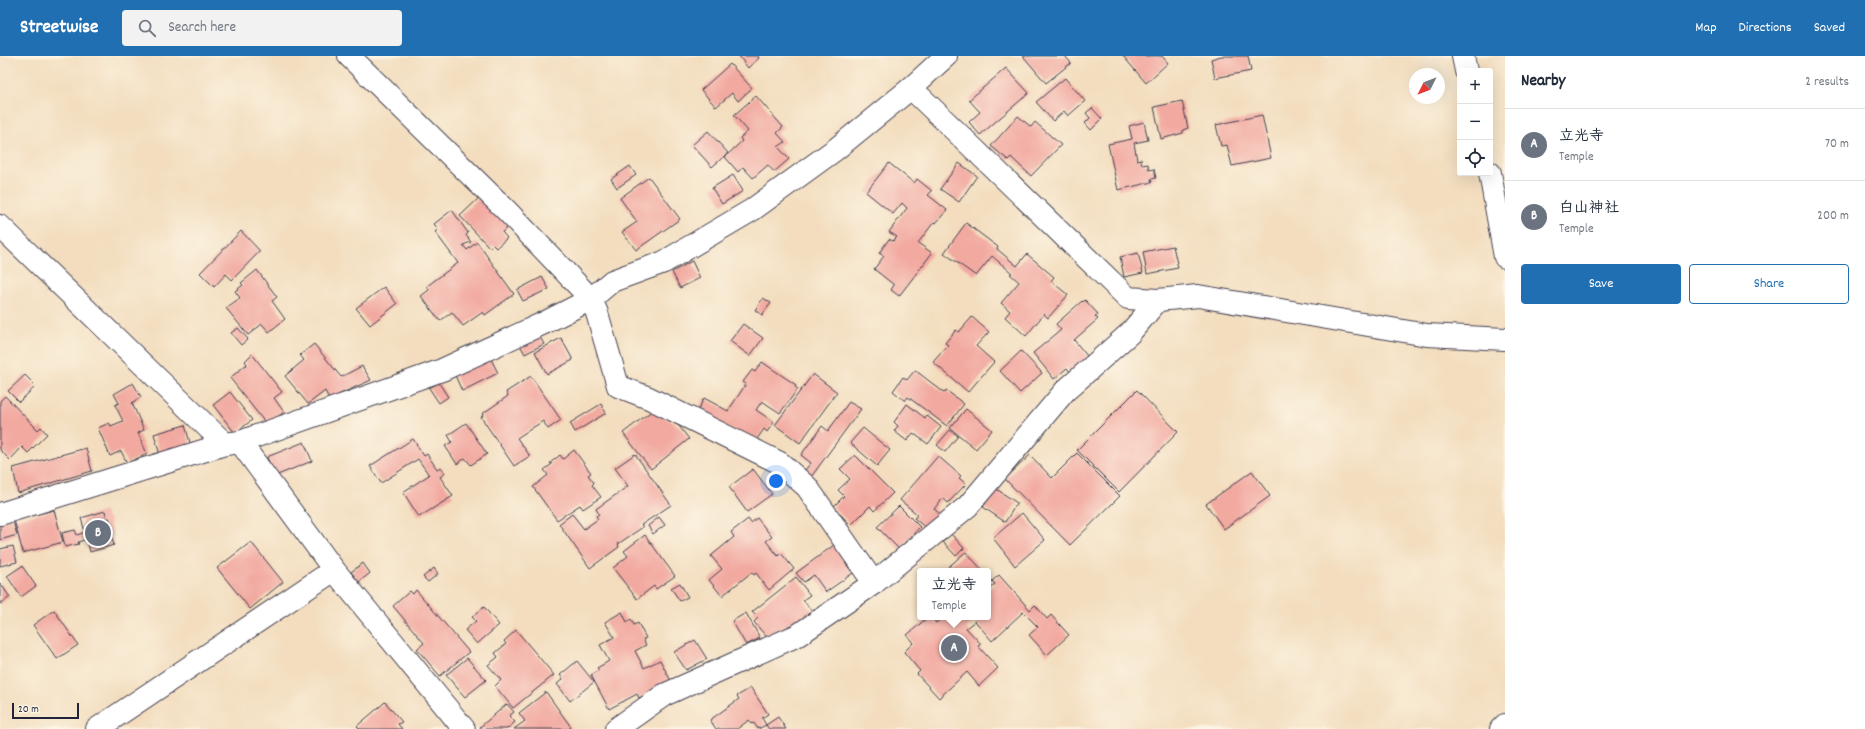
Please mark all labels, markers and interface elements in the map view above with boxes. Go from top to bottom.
search box [122,10,402,46]
text: Streetwise [20,15,98,42]
icon: search [136,17,158,39]
text: Search here [168,17,236,39]
text: Map [1695,18,1717,38]
text: Directions [1739,18,1792,38]
text: Saved [1814,18,1845,38]
north arrow [1409,68,1445,104]
map controls [1457,68,1493,176]
button: + [1457,68,1493,104]
text: Nearby [1521,70,1565,94]
text: 2 results [1805,73,1849,92]
button: − [1457,104,1493,140]
text: 立光寺 [1559,126,1604,148]
text: A [1530,135,1538,154]
text: 70 m [1825,135,1849,154]
button: locate [1457,140,1493,176]
text: Temple [1559,148,1594,167]
text: 白山神社 [1559,198,1619,220]
text: B [1531,207,1537,226]
text: 200 m [1817,207,1849,226]
text: Temple [1559,220,1594,239]
button: Save [1521,264,1681,304]
button: Share [1689,264,1849,304]
your location [766,471,786,491]
pin: B [85,518,111,548]
popup [917,568,991,620]
text: 立光寺 [931,575,977,597]
text: Temple [931,597,966,616]
pin: A [941,633,967,663]
scale bar [12,701,79,720]
text: 20 m [18,702,39,718]

